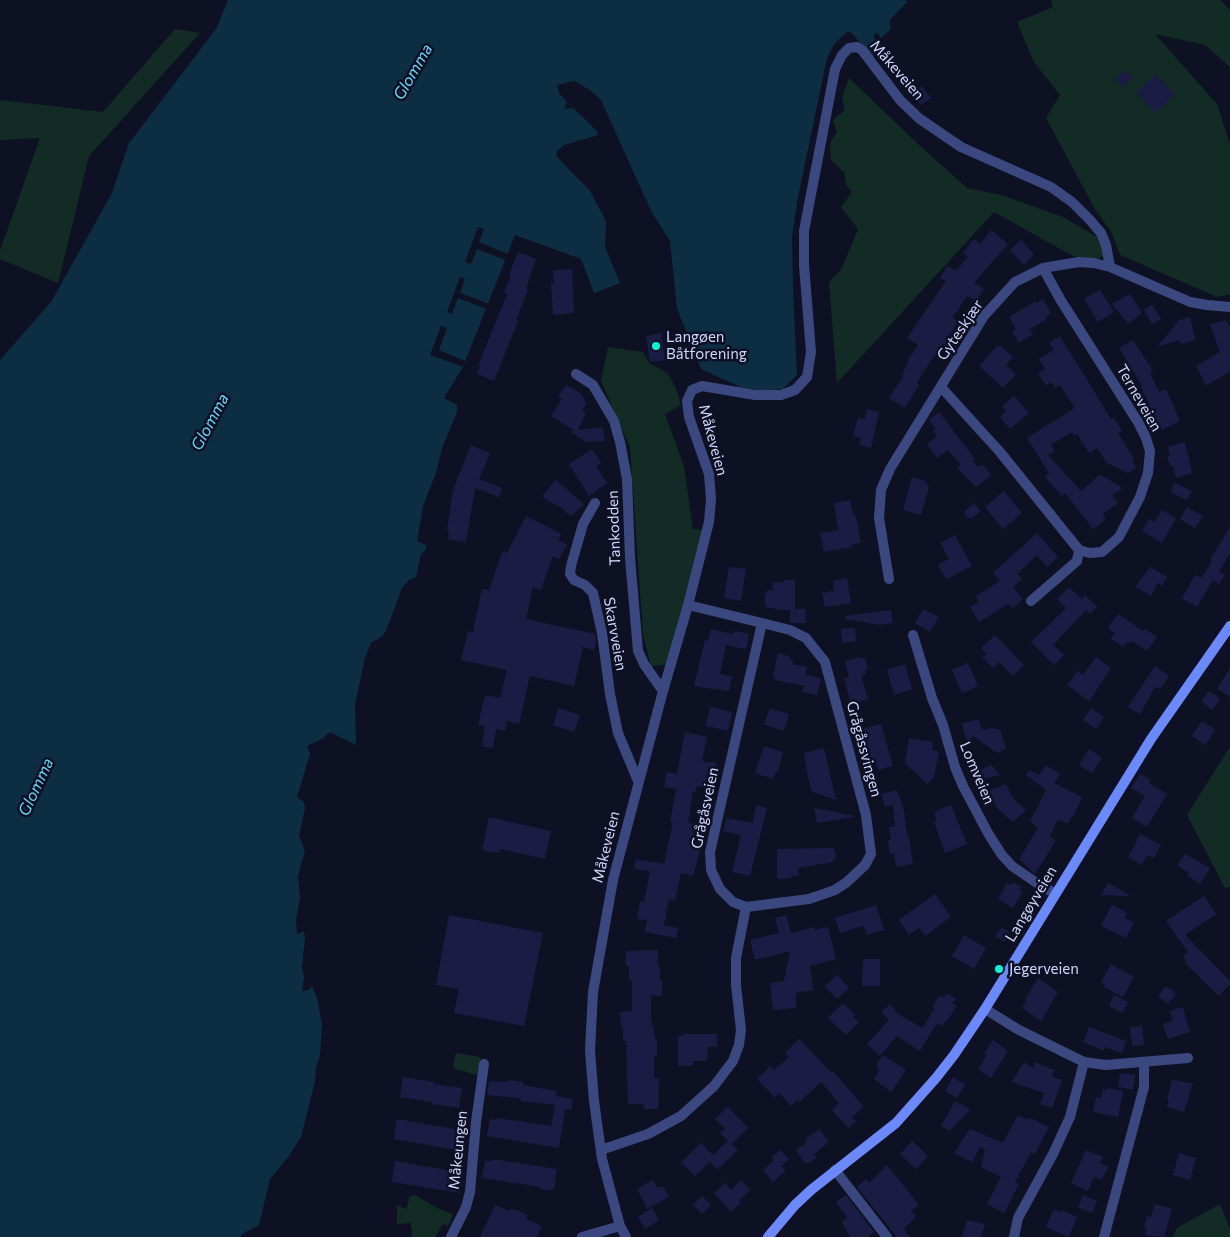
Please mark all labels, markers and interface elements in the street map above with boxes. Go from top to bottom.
street label: Måkeveien [866,36,928,104]
water label: Glomma [389,41,437,103]
street label: Gyteskjær [933,296,987,364]
place label: Langøen Båtforening [666,328,747,363]
marker: Langøen Båtforening [650,340,662,352]
street label: Terneveien [1113,361,1165,435]
water label: Glomma [187,390,233,454]
street label: Måkeveien [695,402,731,478]
street label: Tankodden [604,490,624,566]
street label: Skarvveien [600,596,630,672]
street label: Grågåssvingen [843,699,885,799]
street label: Lomveien [956,739,998,807]
water label: Glomma [14,755,58,819]
street label: Grågåsveien [688,766,722,850]
street label: Måkeveien [588,809,624,885]
street label: Langøyveien [1001,863,1061,945]
place label: Jegerveien [1009,960,1079,978]
marker: Jegerveien [993,963,1005,975]
street label: Måkeungen [445,1110,471,1190]

